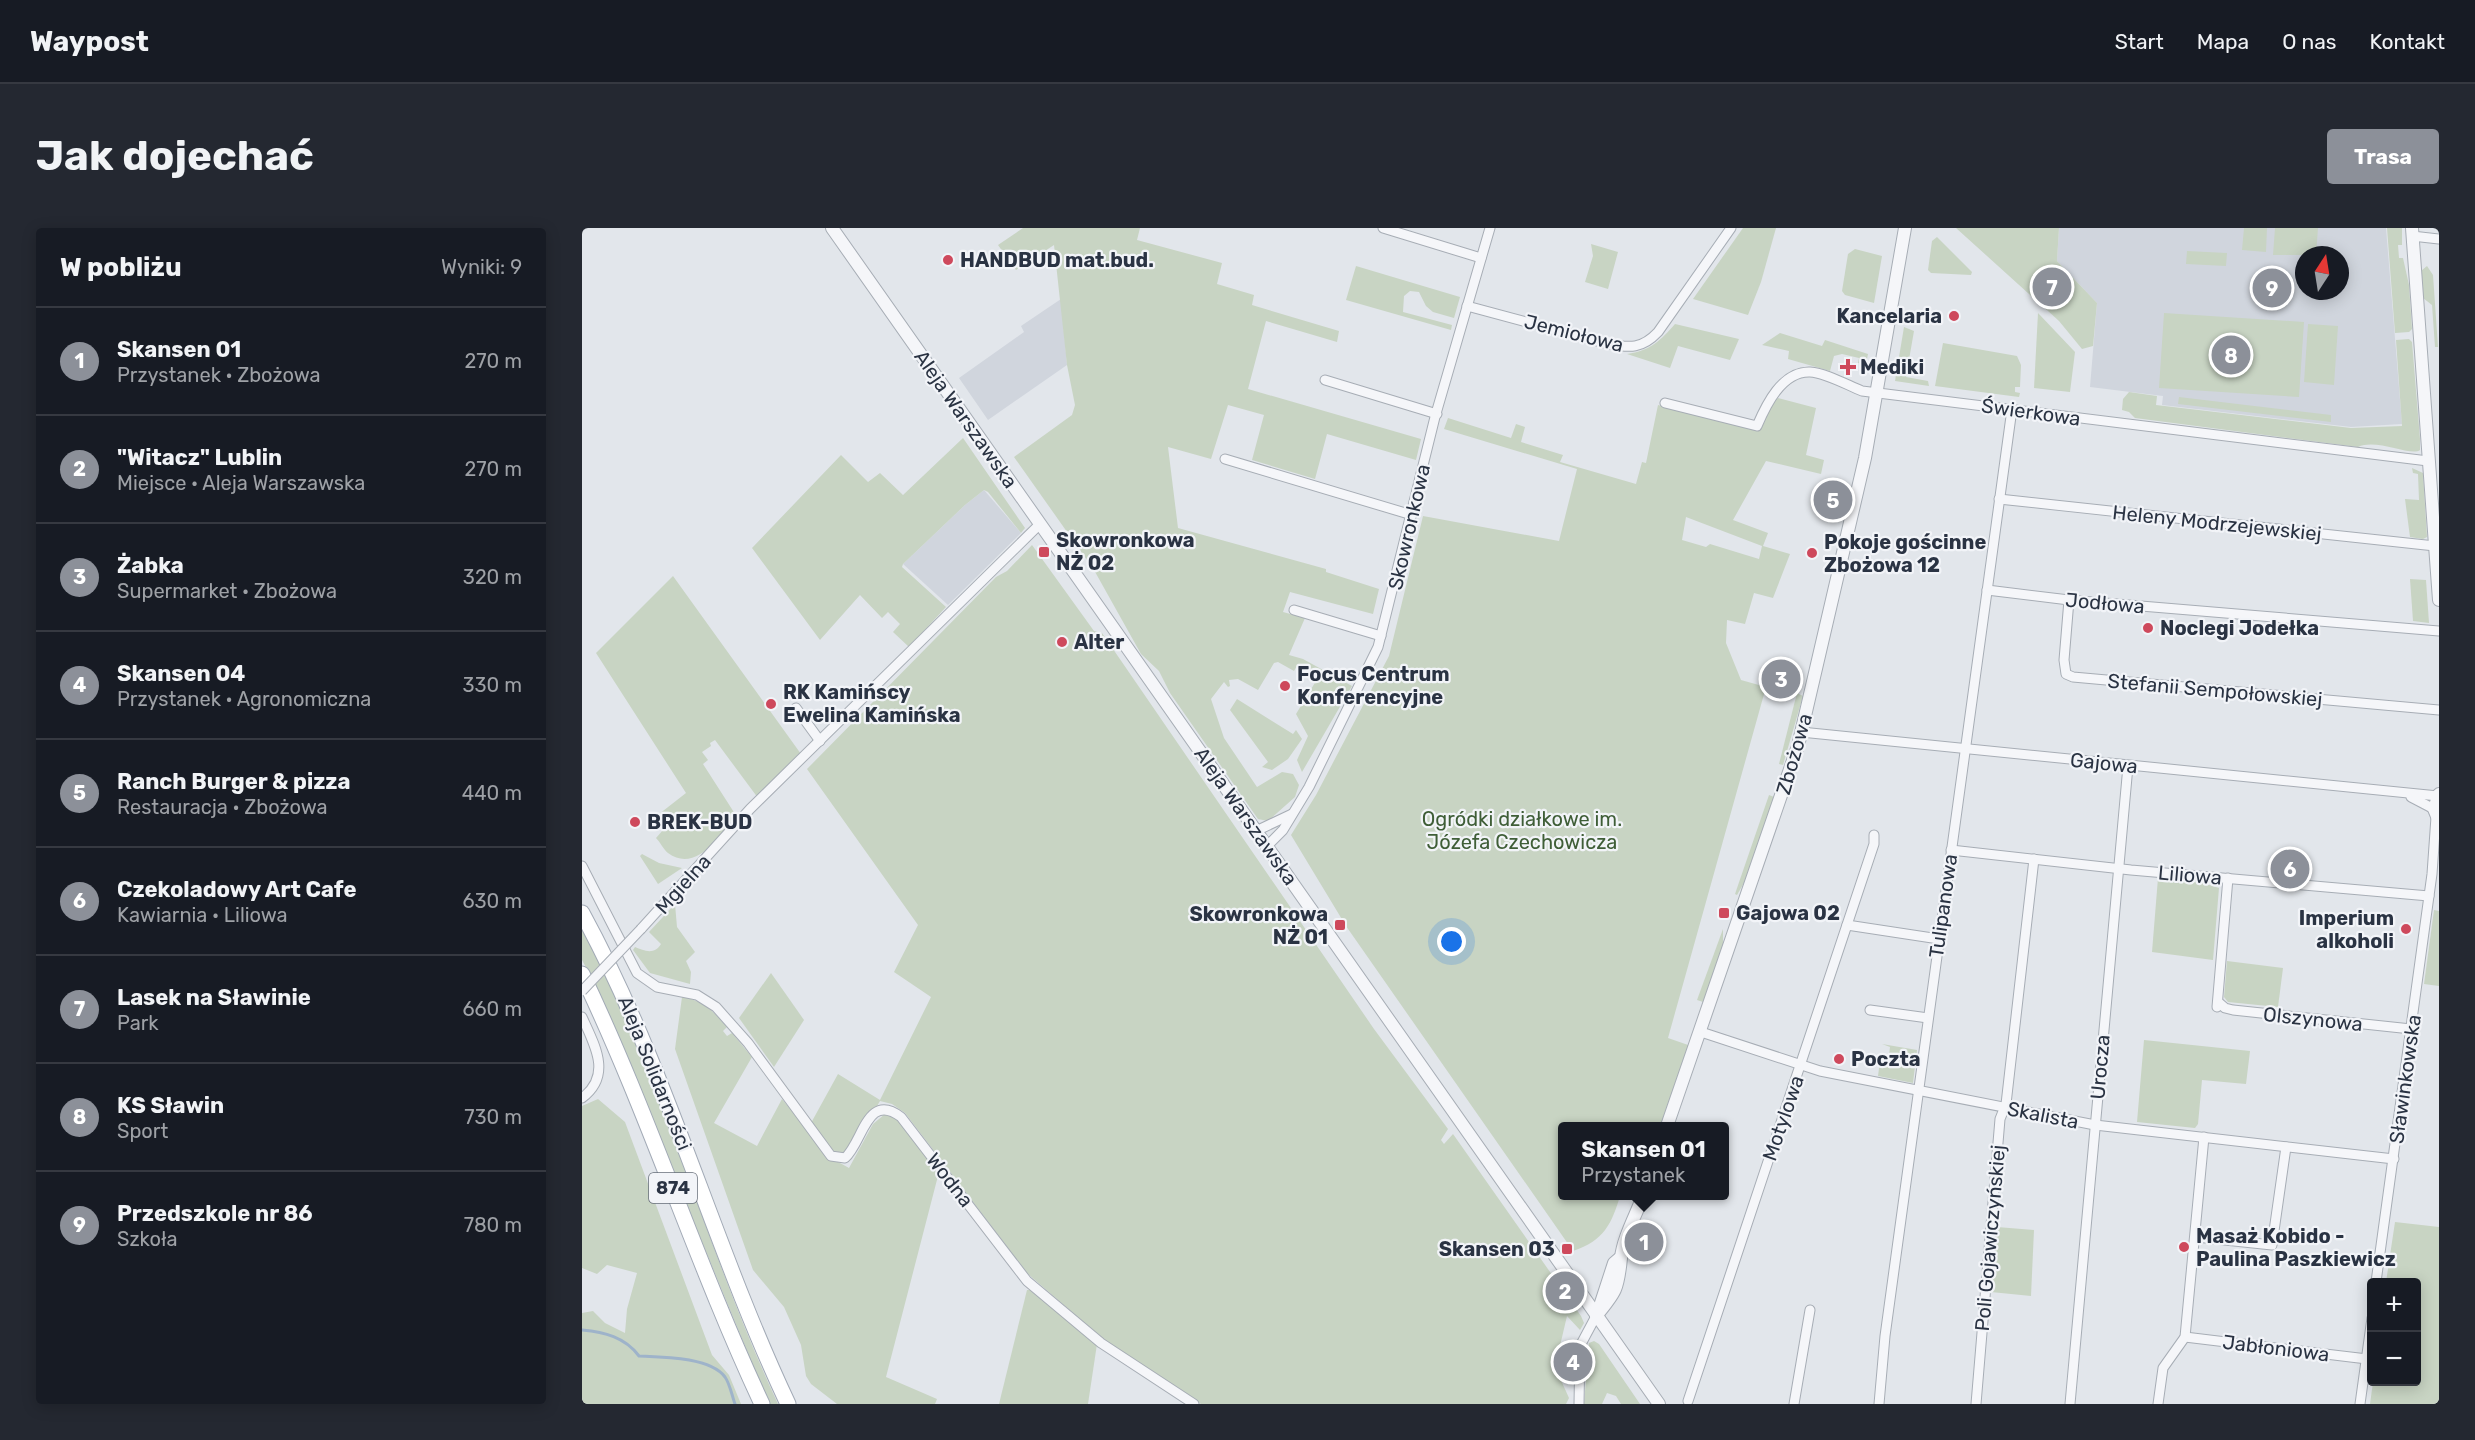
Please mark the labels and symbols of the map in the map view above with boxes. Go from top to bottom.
north arrow [2295,246,2349,300]
place label: HANDBUD mat.bud. [960,248,1154,272]
marker: HANDBUD mat.bud. [941,253,955,267]
pin: 7 [2032,264,2072,310]
pin: 9 [2252,266,2292,310]
place label: Kancelaria [1836,304,1942,328]
street label: Jemiołowa [1522,309,1626,357]
marker: Kancelaria [1947,309,1961,323]
pin: 8 [2212,332,2250,378]
street label: Aleja Warszawska [909,345,1023,493]
place label: Mediki [1860,355,1924,379]
marker: Mediki [1841,360,1855,374]
street label: Świerkowa [1980,393,2082,431]
street label: Skowronkowa [1383,462,1435,592]
pin: 5 [1814,478,1852,522]
street label: Heleny Modrzejewskiej [2111,500,2323,546]
place label: Skowronkowa NŻ 02 [1056,528,1195,575]
place label: Pokoje gościnne Zbożowa 12 [1824,530,1986,577]
marker: Skowronkowa NŻ 02 [1037,545,1051,559]
marker: Pokoje gościnne Zbożowa 12 [1805,546,1819,560]
street label: Jodłowa [2064,588,2146,618]
place label: Noclegi Jodełka [2160,616,2319,640]
marker: Noclegi Jodełka [2141,621,2155,635]
place label: Alter [1074,630,1124,654]
marker: Alter [1055,635,1069,649]
pin: 3 [1762,656,1800,702]
place label: Focus Centrum Konferencyjne [1297,662,1450,709]
street label: Stefanii Sempołowskiej [2107,669,2323,711]
marker: Focus Centrum Konferencyjne [1278,679,1292,693]
place label: RK Kamińscy Ewelina Kamińska [783,680,961,727]
marker: RK Kamińscy Ewelina Kamińska [764,697,778,711]
street label: Zbożowa [1771,711,1817,797]
street label: Aleja Warszawska [1189,742,1303,890]
street label: Gajowa [2069,748,2139,778]
park label: Ogródki działkowe im. Józefa Czechowicza [1422,807,1622,854]
place label: BREK-BUD [647,810,752,834]
marker: BREK-BUD [628,815,642,829]
pin: 6 [2270,846,2310,892]
street label: Mgielna [650,849,716,919]
street label: Tulipanowa [1924,852,1962,960]
street label: Liliowa [2157,860,2223,890]
place label: Gajowa 02 [1736,901,1840,925]
place label: Skowronkowa NŻ 01 [1189,902,1328,949]
marker: Gajowa 02 [1717,906,1731,920]
place label: Imperium alkoholi [2299,906,2394,953]
marker: Skowronkowa NŻ 01 [1333,918,1347,932]
marker: Imperium alkoholi [2399,922,2413,936]
your location [1437,927,1466,956]
street label: Aleja Solidarności [613,992,697,1154]
street label: Olszynowa [2262,1002,2364,1036]
street label: Sławinkowska [2384,1013,2426,1145]
street label: Urocza [2085,1033,2115,1101]
place label: Poczta [1851,1047,1921,1071]
marker: Poczta [1832,1052,1846,1066]
street label: Motylowa [1757,1072,1809,1164]
street label: Skalista [2005,1096,2081,1134]
street label: Poli Gojawiczyńskiej [1970,1144,2010,1332]
street label: Wodna [921,1148,979,1212]
road number: 874 [649,1173,697,1203]
pin: 1 [1624,1220,1664,1264]
place label: Masaż Kobido - Paulina Paszkiewicz [2196,1224,2396,1271]
place label: Skansen 03 [1439,1237,1555,1261]
marker: Masaż Kobido - Paulina Paszkiewicz [2177,1240,2191,1254]
marker: Skansen 03 [1560,1242,1574,1256]
pin: 2 [1546,1268,1584,1314]
street label: Jabłoniowa [2221,1330,2331,1366]
pin: 4 [1554,1340,1592,1384]

